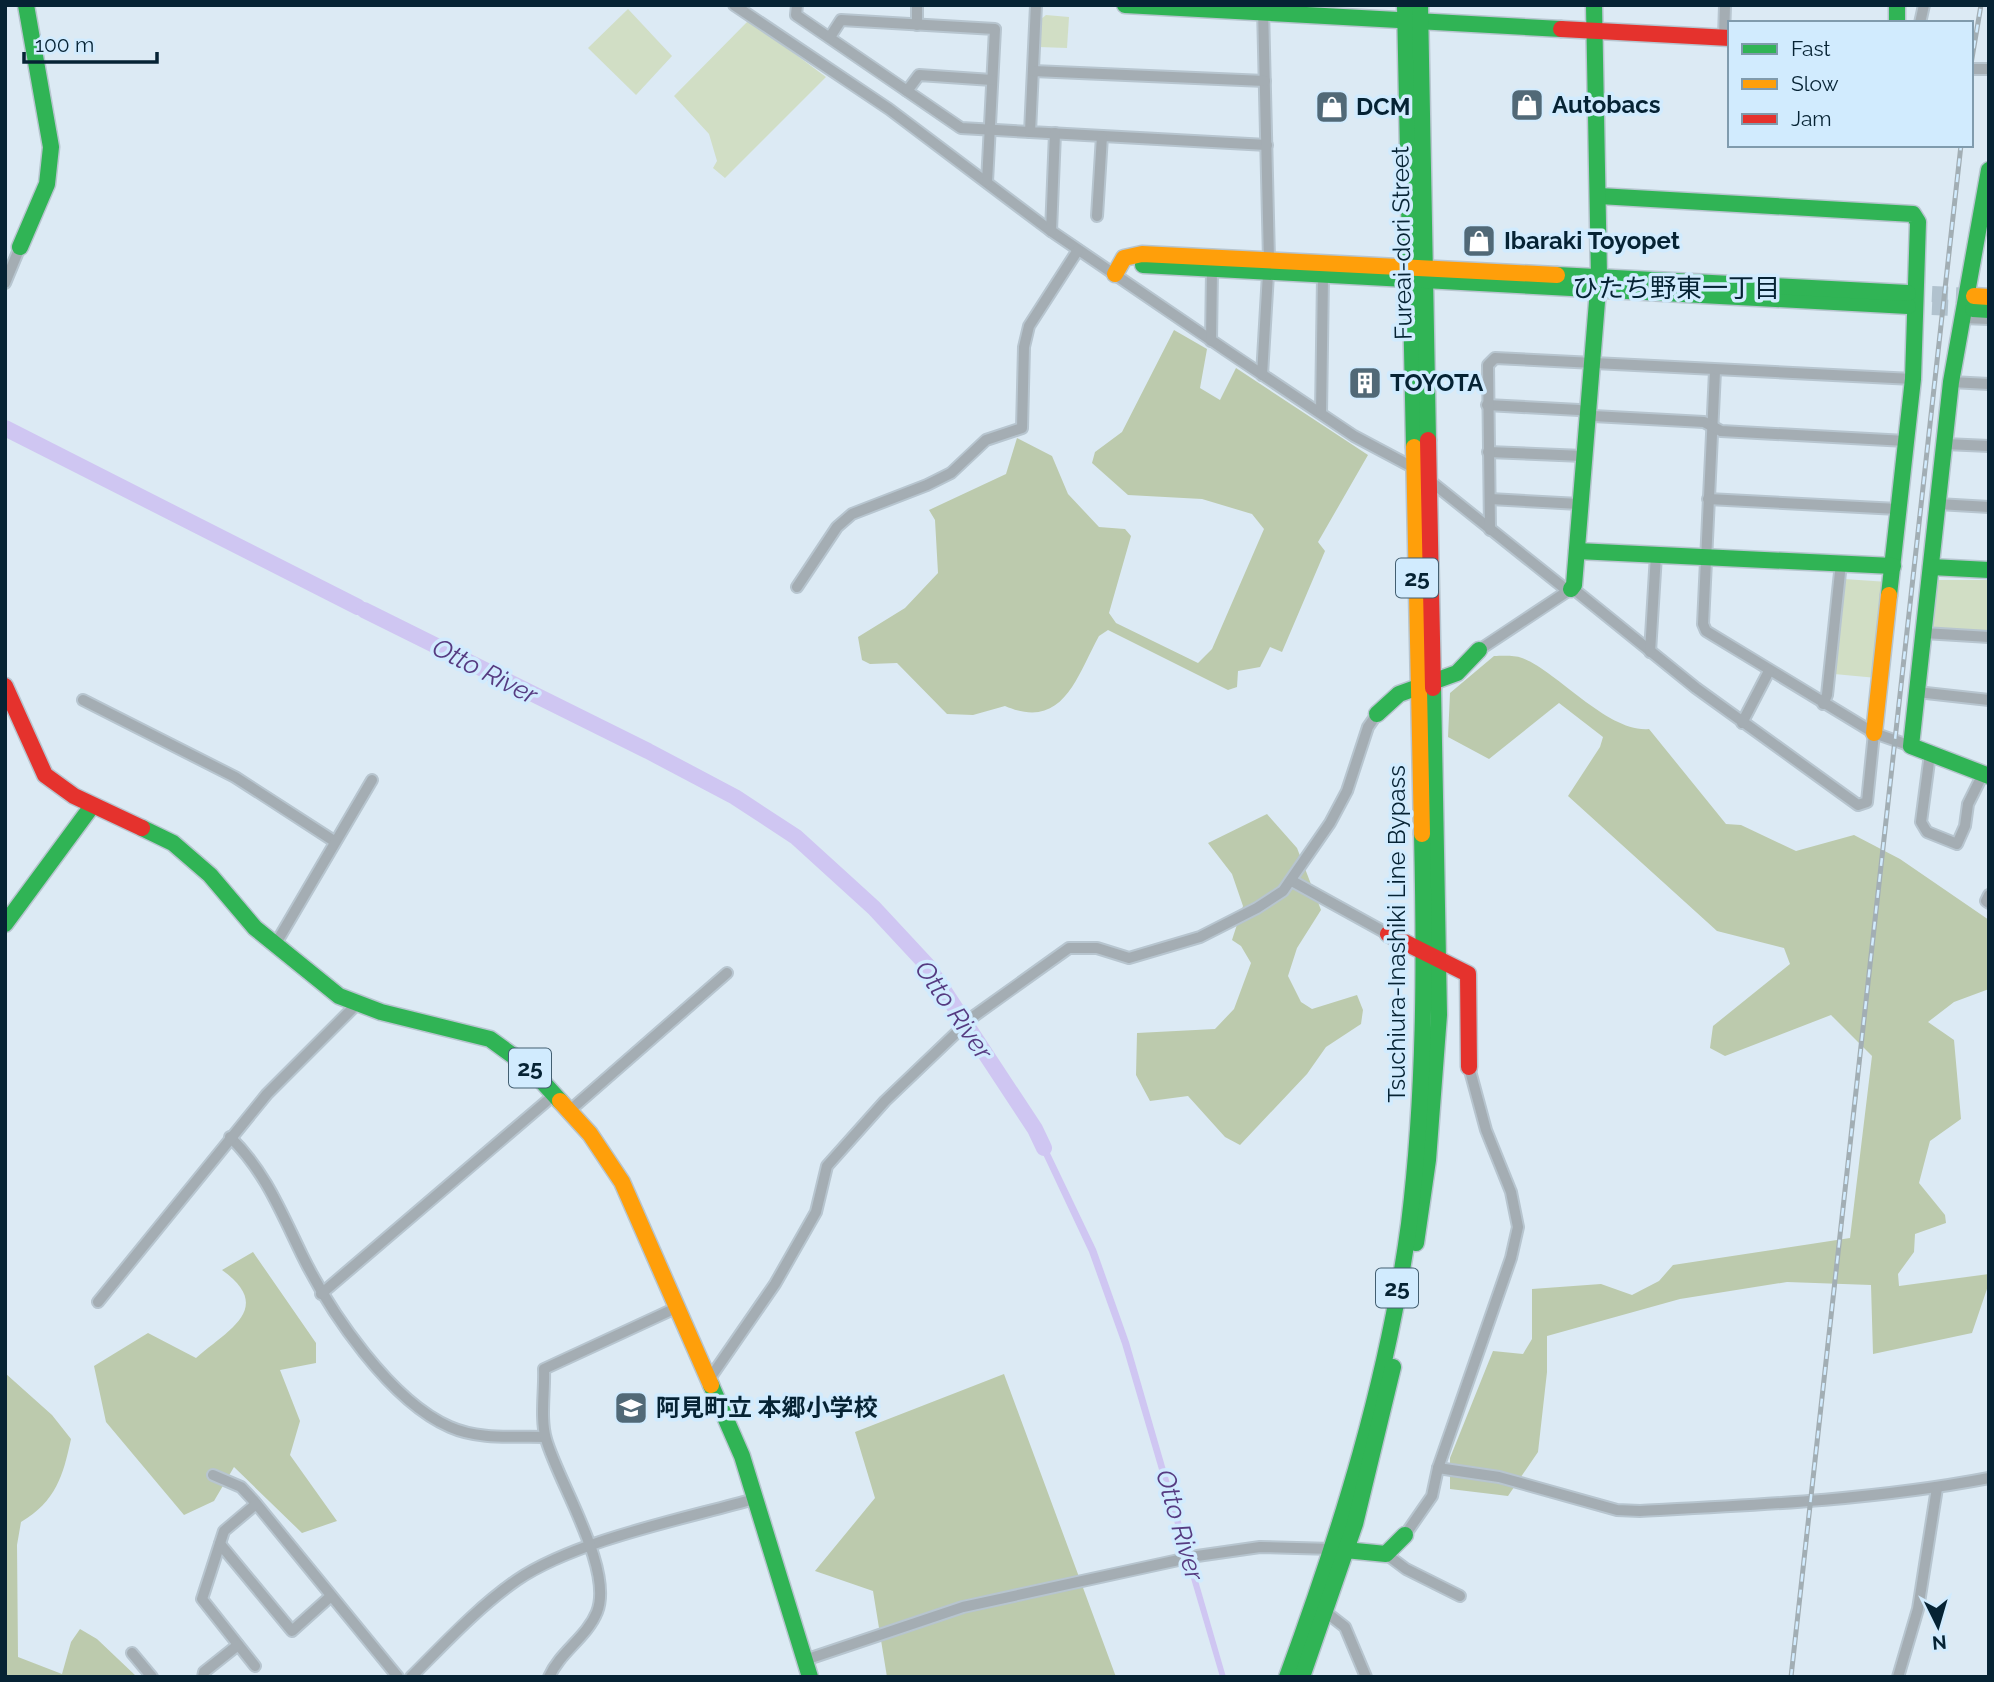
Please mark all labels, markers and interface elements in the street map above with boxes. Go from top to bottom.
scale bar [24,21,158,65]
legend [1728,21,1973,147]
text: 100 m [35,32,94,57]
text: Fast [1791,36,1831,61]
text: Slow [1791,71,1839,96]
shop icon: Autobacs [1508,86,1546,124]
shop icon: DCM [1313,88,1351,126]
place label: Autobacs [1552,90,1661,119]
place label: DCM [1356,92,1410,121]
text: Jam [1791,106,1832,131]
street label: Fureai-dori Street [1385,146,1418,340]
shop icon: Ibaraki Toyopet [1460,222,1498,260]
place label: Ibaraki Toyopet [1504,226,1680,255]
district label: ひたち野東一丁目 [1572,273,1780,303]
building icon: TOYOTA [1346,364,1384,402]
place label: TOYOTA [1390,368,1484,397]
road number: 25 [1396,558,1438,598]
water label: Otto River [428,632,543,711]
street label: Tsuchiura-Inashiki Line Bypass [1382,765,1411,1103]
water label: Otto River [909,955,999,1066]
road number: 25 [509,1049,551,1088]
road number: 25 [1376,1268,1418,1308]
school or university icon: 阿見町立 本郷小学校 [612,1389,650,1427]
place label: 阿見町立 本郷小学校 [656,1393,878,1422]
water label: Otto River [1150,1466,1210,1585]
north arrow [1903,1591,1973,1661]
text: N [1931,1631,1948,1655]

